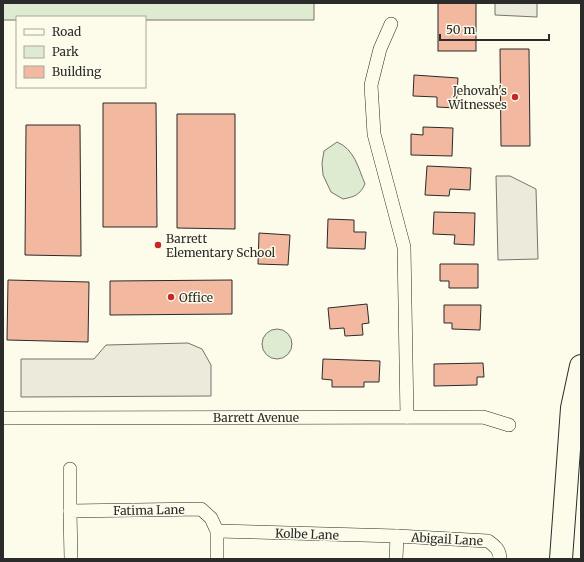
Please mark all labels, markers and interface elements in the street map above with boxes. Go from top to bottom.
legend [16,16,146,88]
scale bar [440,16,549,42]
text: 50 m [446,22,475,37]
text: Road [52,24,81,39]
text: Park [52,44,79,59]
text: Building [52,64,102,79]
place label: Jehovah's Witnesses [447,83,507,112]
marker: Jehovah's Witnesses [510,92,520,102]
place label: Barrett Elementary School [166,231,276,260]
marker: Barrett Elementary School [153,240,163,250]
place label: Office [179,290,213,305]
marker: Office [166,292,176,302]
street label: Barrett Avenue [213,410,299,425]
street label: Fatima Lane [113,502,185,518]
street label: Kolbe Lane [275,525,339,543]
street label: Abigail Lane [410,530,483,548]

